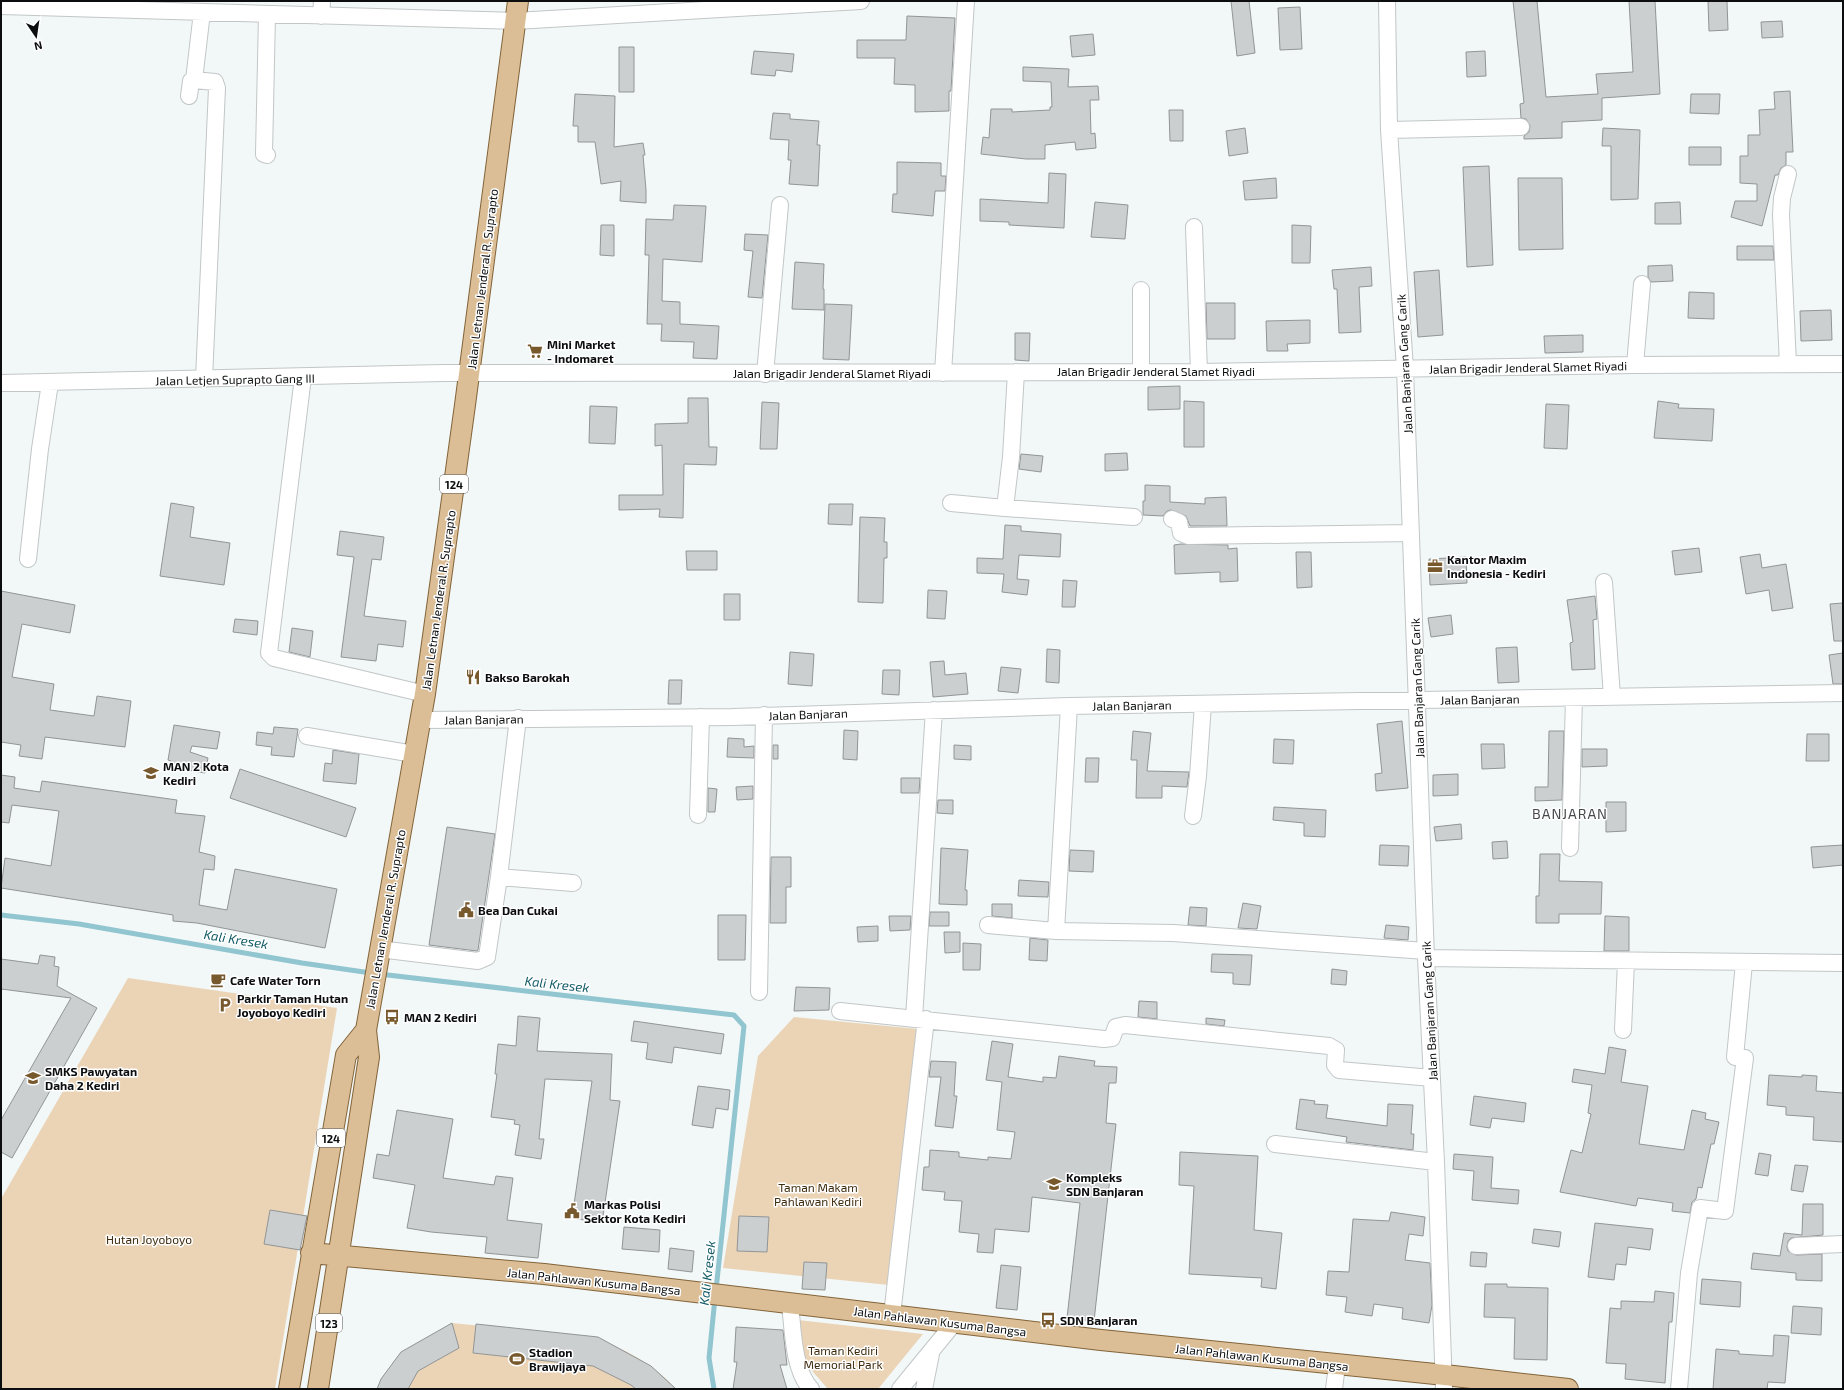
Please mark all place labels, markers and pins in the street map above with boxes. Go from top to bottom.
place label: Mini Market - Indomaret [547,337,616,365]
supermarket icon: Mini Market - Indomaret [526,342,544,360]
place label: Kantor Maxim Indonesia - Kediri [1447,552,1546,580]
office icon: Kantor Maxim Indonesia - Kediri [1426,557,1444,575]
restaurant icon: Bakso Barokah [464,668,482,686]
place label: Bakso Barokah [485,670,570,684]
place label: MAN 2 Kota Kediri [163,759,229,787]
school or university icon: MAN 2 Kota Kediri [142,764,160,782]
public building icon: Bea Dan Cukai [457,901,475,919]
place label: Bea Dan Cukai [478,903,558,917]
cafe icon: Cafe Water Torn [209,971,227,989]
place label: Cafe Water Torn [230,973,321,987]
place label: Parkir Taman Hutan Joyoboyo Kediri [237,991,348,1020]
parking icon: Parkir Taman Hutan Joyoboyo Kediri [216,996,234,1014]
bus stop icon: MAN 2 Kediri [383,1008,401,1026]
place label: MAN 2 Kediri [404,1010,477,1024]
place label: SMKS Pawyatan Daha 2 Kediri [45,1064,137,1092]
school or university icon: SMKS Pawyatan Daha 2 Kediri [24,1069,42,1087]
place label: Kompleks SDN Banjaran [1066,1170,1144,1199]
school or university icon: Kompleks SDN Banjaran [1045,1175,1063,1193]
place label: Markas Polisi Sektor Kota Kediri [584,1197,686,1225]
public building icon: Markas Polisi Sektor Kota Kediri [563,1202,581,1220]
bus stop icon: SDN Banjaran [1039,1311,1057,1329]
place label: SDN Banjaran [1060,1313,1138,1328]
place label: Stadion Brawijaya [529,1345,586,1374]
sports icon: Stadion Brawijaya [508,1350,526,1368]

